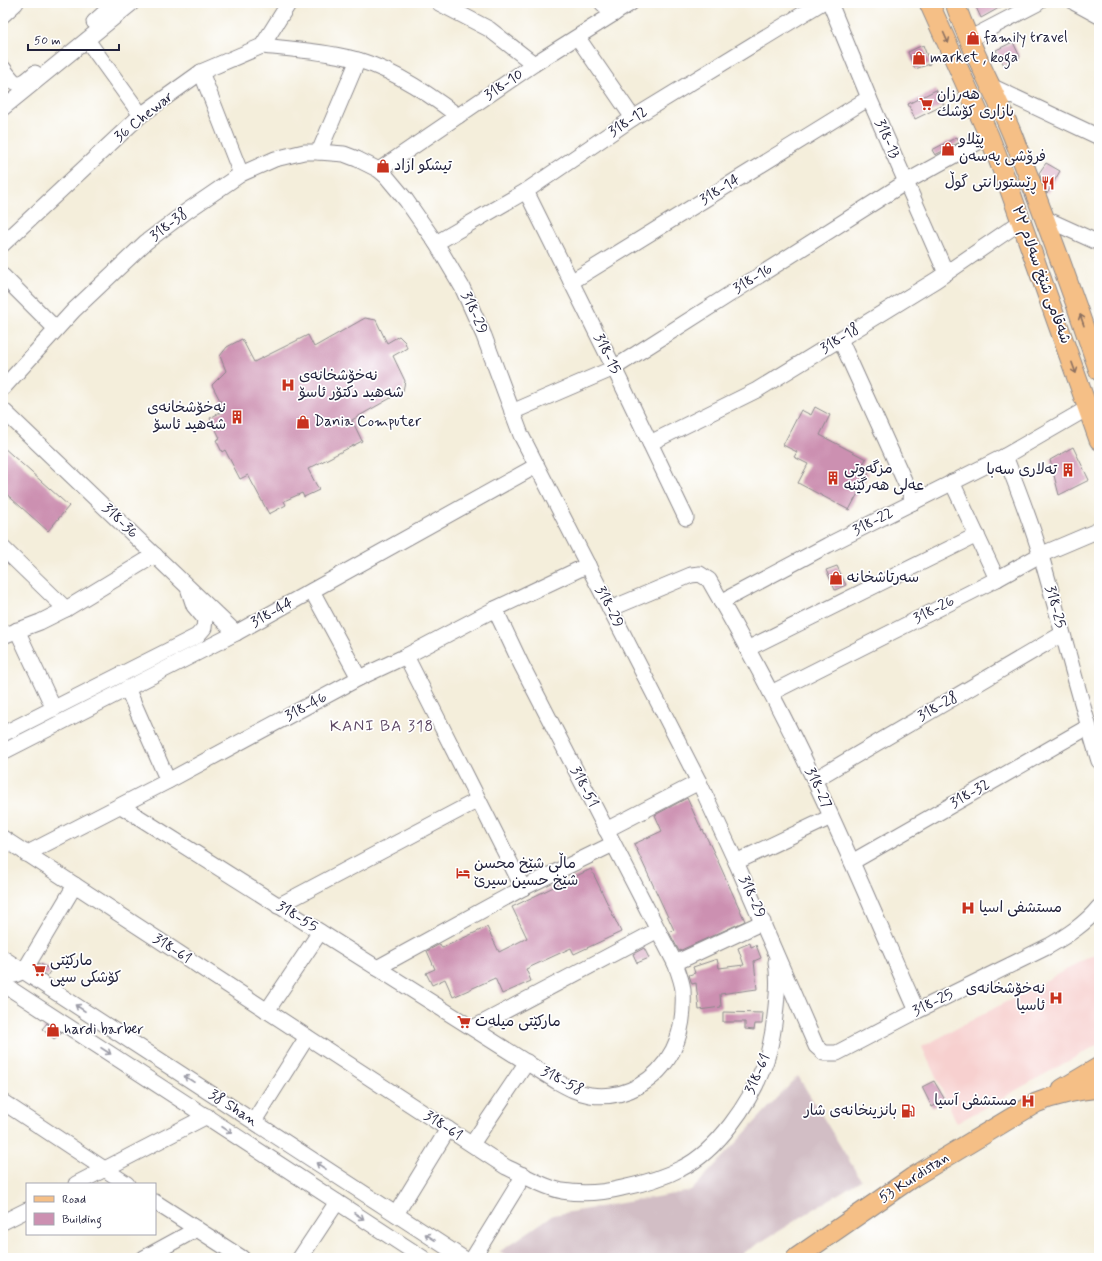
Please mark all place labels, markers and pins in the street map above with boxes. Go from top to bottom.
place label: family travel [984,28,1068,48]
shop icon: family travel [965,30,981,46]
place label: market , koga [930,48,1018,69]
shop icon: market , koga [911,50,927,66]
place label: هەرزان بازاری کۆشك [937,85,1014,122]
supermarket icon: هەرزان بازاری کۆشك [918,96,934,112]
place label: پێلاو فرۆشی پەسەن [958,130,1046,167]
shop icon: پێلاو فرۆشی پەسەن [940,141,956,157]
place label: تيشكو ازاد [394,156,452,176]
shop icon: تيشكو ازاد [375,158,391,174]
place label: ڕێستورانتی گوڵ [945,171,1037,195]
restaurant icon: ڕێستورانتی گوڵ [1040,175,1056,191]
place label: نەخۆشخانەی شەهید دکتۆر ئاسۆ [298,366,404,403]
hospital icon: نەخۆشخانەی شەهید دکتۆر ئاسۆ [280,377,296,393]
place label: نەخۆشخانەی شەهید ئاسۆ [147,398,226,435]
building icon: نەخۆشخانەی شەهید ئاسۆ [229,409,245,425]
place label: Dania Computer [314,412,422,432]
shop icon: Dania Computer [295,414,311,430]
place label: مزگەوتی عەلی هەرگێنە [844,459,924,496]
place label: تەلاری سەبا [986,460,1058,480]
building icon: تەلاری سەبا [1060,462,1076,478]
building icon: مزگەوتی عەلی هەرگێنە [825,470,841,486]
place label: سەرتاشخانە [847,568,919,588]
shop icon: سەرتاشخانە [828,570,844,586]
place label: ماڵی شێخ محسن شێخ حسین سیرێ [474,852,578,891]
hotel icon: ماڵی شێخ محسن شێخ حسین سیرێ [455,865,471,881]
place label: مستشفى اسيا [979,898,1062,918]
hospital icon: مستشفى اسيا [960,900,976,916]
place label: مارکێتی کۆشکی سپی [50,951,121,988]
supermarket icon: مارکێتی کۆشکی سپی [31,962,47,978]
place label: نه‌خۆشخانه‌ى ئاسیا [966,979,1045,1016]
hospital icon: نه‌خۆشخانه‌ى ئاسیا [1048,990,1064,1006]
place label: مارکێتی میلەت [475,1012,561,1032]
supermarket icon: مارکێتی میلەت [456,1014,472,1030]
place label: hardi barber [64,1020,144,1040]
shop icon: hardi barber [45,1022,61,1038]
place label: مستشفى آسيا [934,1091,1017,1111]
hospital icon: مستشفى آسيا [1020,1093,1036,1109]
place label: بانزینخانەی شار [803,1101,897,1121]
fuel station icon: بانزینخانەی شار [900,1103,916,1119]

